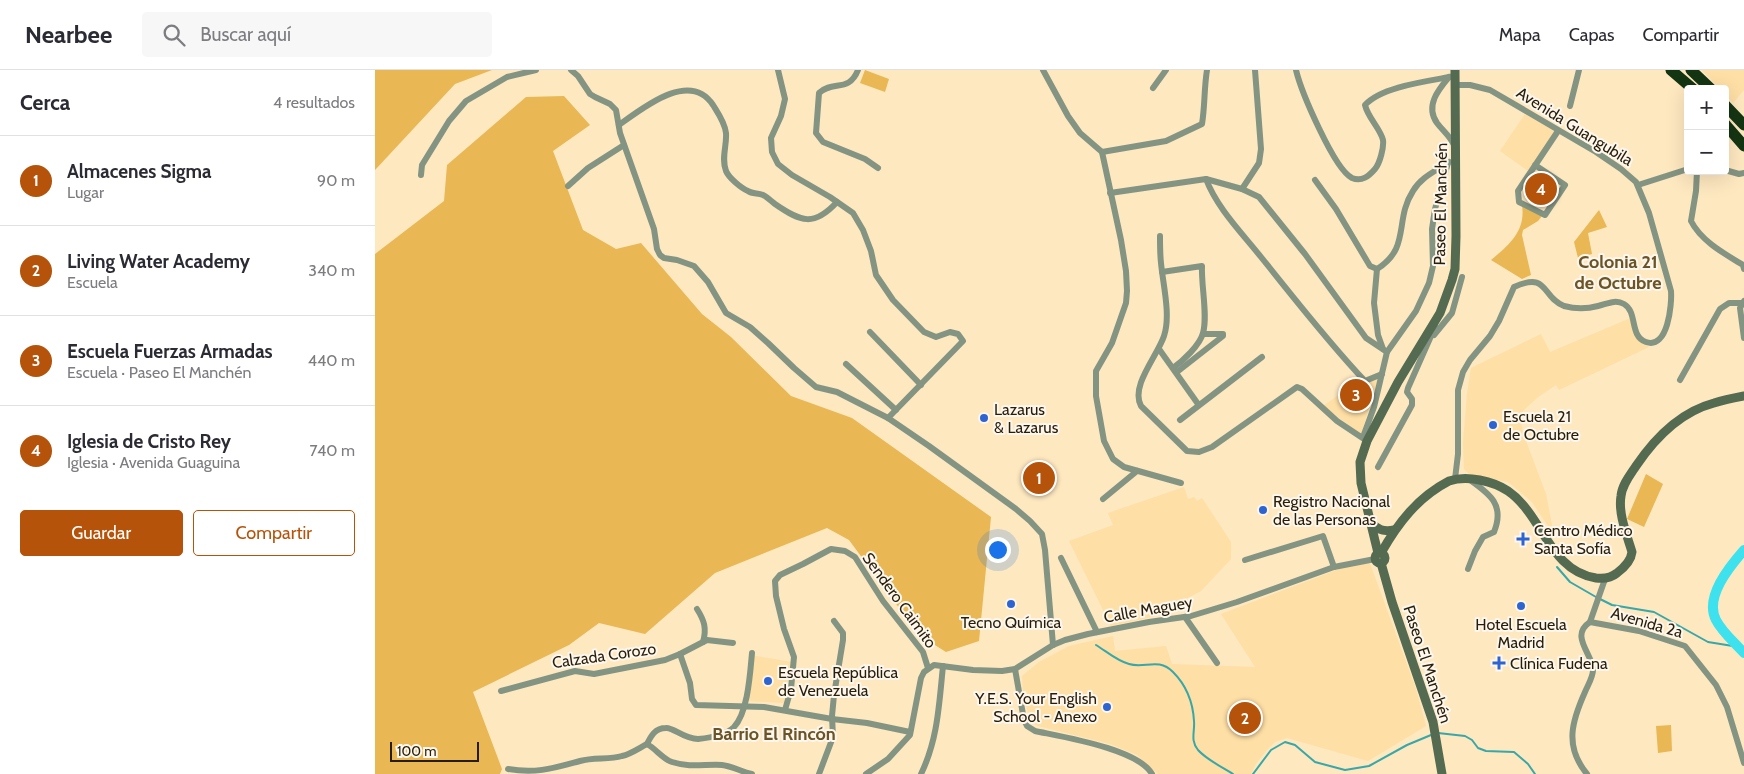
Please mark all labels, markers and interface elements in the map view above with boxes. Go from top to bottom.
search box [142,12,492,57]
text: Nearbee [25,20,112,49]
icon: search [160,21,188,49]
text: Buscar aquí [200,23,291,46]
text: Mapa [1499,24,1541,46]
text: Capas [1569,24,1615,46]
text: Compartir [1643,24,1719,46]
street label: Avenida Guangubila [1513,83,1637,170]
map controls [1684,85,1729,175]
button: + [1684,85,1729,130]
text: Cerca [20,90,70,115]
text: 4 resultados [273,93,355,112]
button: − [1684,130,1729,175]
street label: Paseo El Manchén [1430,142,1451,265]
text: Almacenes Sigma [67,160,212,183]
pin: 4 [1525,170,1557,208]
text: 1 [33,171,39,190]
text: 90 m [317,171,355,190]
text: Lugar [67,183,104,202]
text: Living Water Academy [67,250,250,273]
district label: Colonia 21 de Octubre [1575,251,1661,294]
text: 2 [32,261,40,280]
text: 340 m [308,261,355,280]
text: Escuela [67,273,118,292]
text: Escuela Fuerzas Armadas [67,340,273,363]
text: 3 [32,351,40,370]
text: 440 m [308,351,355,370]
text: Escuela · Paseo El Manchén [67,363,251,382]
pin: 3 [1340,376,1372,414]
place label: Lazarus & Lazarus [994,400,1059,437]
place label: Escuela 21 de Octubre [1503,407,1579,444]
marker: Lazarus & Lazarus [978,412,990,424]
marker: Escuela 21 de Octubre [1487,419,1499,431]
text: Iglesia de Cristo Rey [67,430,231,453]
text: 4 [31,441,41,460]
text: 740 m [309,441,355,460]
text: Iglesia · Avenida Guaguina [67,453,240,472]
pin: 1 [1023,459,1055,497]
place label: Registro Nacional de las Personas [1273,492,1390,529]
marker: Registro Nacional de las Personas [1257,504,1269,516]
button: Guardar [20,510,183,556]
button: Compartir [193,510,355,556]
place label: Centro Médico Santa Sofía [1534,521,1633,558]
marker: Centro Médico Santa Sofía [1516,532,1530,546]
your location [985,537,1011,563]
street label: Sendero Caimito [859,549,941,652]
street label: Calle Maguey [1102,592,1194,627]
marker: Tecno Química [1005,598,1017,610]
marker: Hotel Escuela Madrid [1515,600,1527,612]
street label: Paseo El Manchén [1400,603,1456,725]
street label: Avenida 2a [1609,603,1685,642]
place label: Tecno Química [961,613,1062,632]
place label: Hotel Escuela Madrid [1475,615,1567,652]
street label: Calzada Corozo [551,639,657,672]
place label: Clínica Fudena [1510,654,1608,673]
marker: Clínica Fudena [1492,656,1506,670]
place label: Escuela República de Venezuela [778,663,898,700]
marker: Escuela República de Venezuela [762,675,774,687]
place label: Y.E.S. Your English School - Anexo [974,689,1097,726]
pin: 2 [1229,699,1261,737]
marker: Y.E.S. Your English School - Anexo [1101,701,1113,713]
district label: Barrio El Rincón [712,723,836,745]
scale bar [390,739,479,762]
text: 100 m [397,742,437,760]

